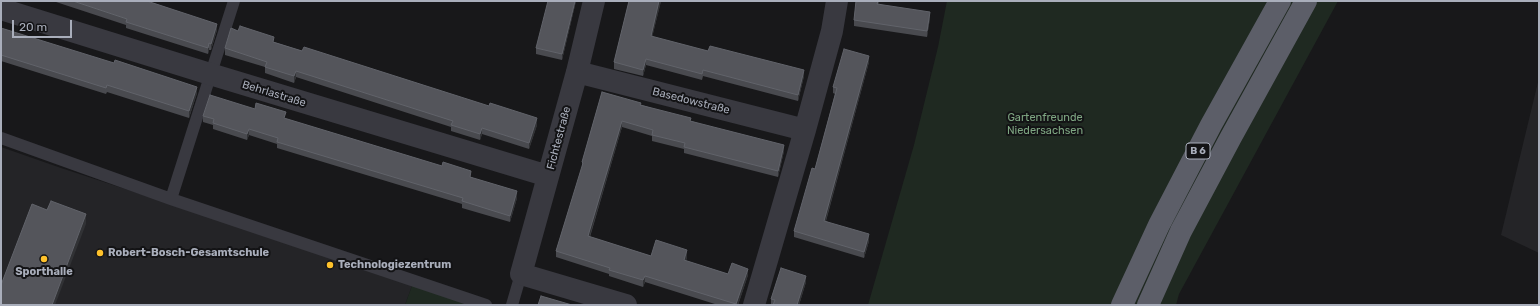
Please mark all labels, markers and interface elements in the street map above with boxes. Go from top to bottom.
scale bar [14,12,74,38]
text: 20 m [19,20,47,34]
street label: Behrlastraße [241,78,307,110]
street label: Basedowstraße [651,85,731,117]
street label: Fichtestraße [544,105,574,171]
park label: Gartenfreunde Niedersachsen [1007,111,1083,137]
road number: B 6 [1186,143,1210,159]
place label: Robert-Bosch-Gesamtschule [108,246,269,260]
marker: Robert-Bosch-Gesamtschule [95,248,105,258]
marker: Sporthalle [39,254,49,264]
place label: Technologiezentrum [338,258,451,272]
marker: Technologiezentrum [325,260,335,270]
place label: Sporthalle [15,265,73,279]

